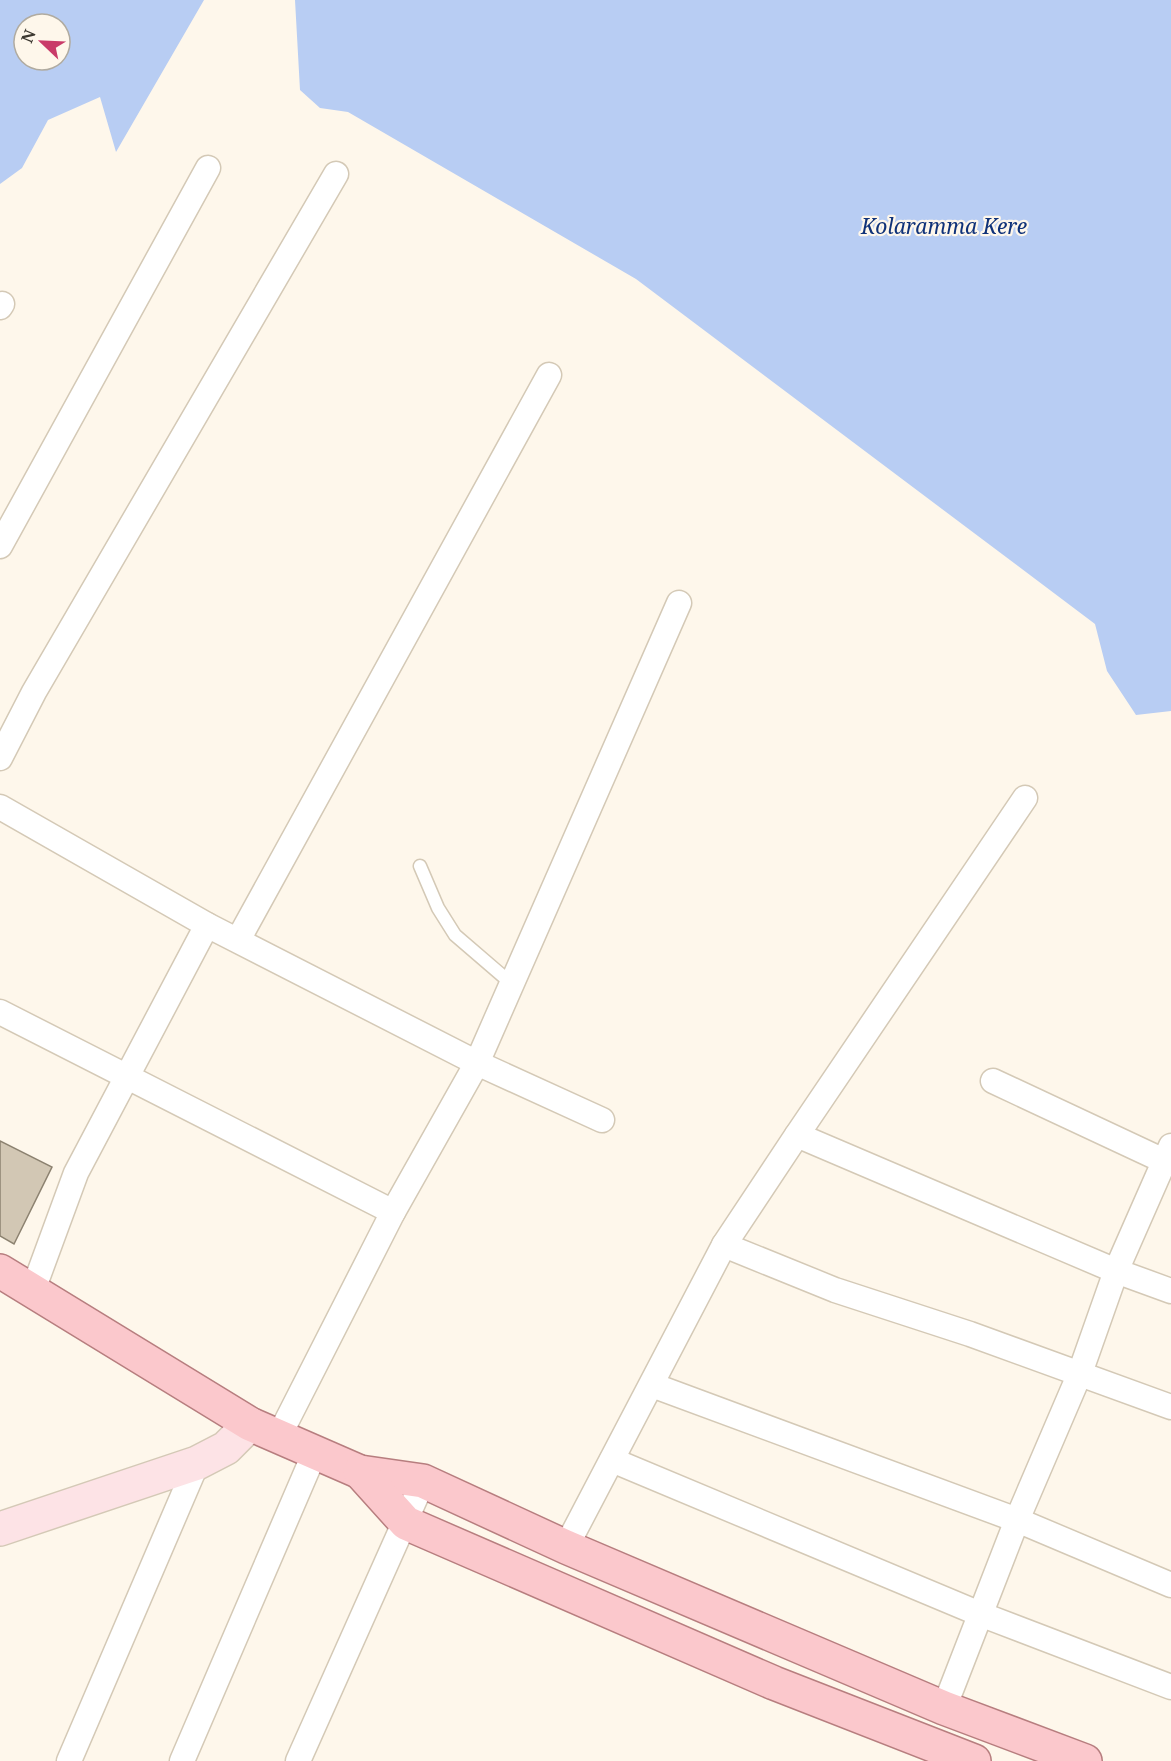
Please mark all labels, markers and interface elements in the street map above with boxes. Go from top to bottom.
north arrow [12,12,72,72]
text: N [16,26,41,46]
water label: Kolaramma Kere [860,212,1027,240]

